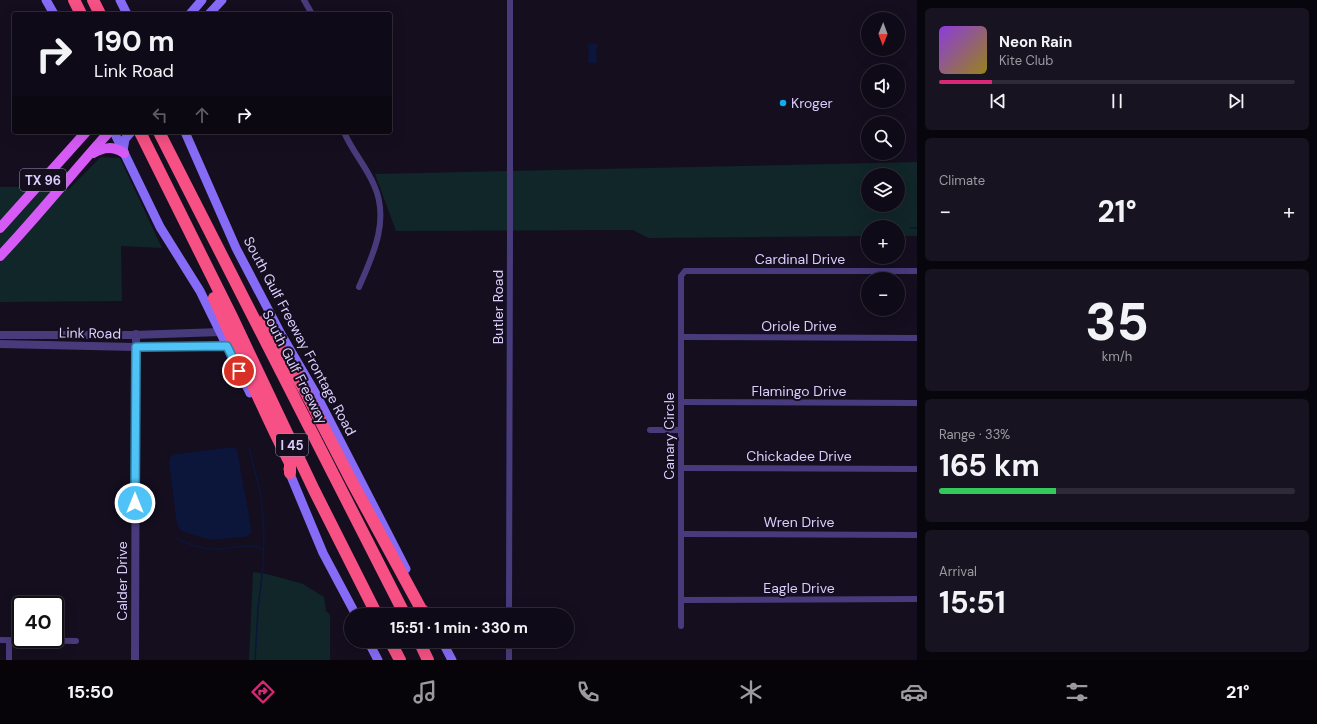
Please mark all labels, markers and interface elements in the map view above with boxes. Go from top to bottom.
north arrow [861,12,905,56]
map controls [861,12,905,316]
text: 190 m [94,23,175,60]
icon: right [28,28,80,80]
text: Neon Rain [999,32,1072,52]
text: Kite Club [999,52,1053,69]
text: Link Road [94,59,174,83]
button: sound [861,64,905,108]
icon: previous [987,90,1009,112]
icon: pause [1106,90,1128,112]
icon: next [1225,90,1247,112]
place label: Kroger [791,94,833,112]
marker: Kroger [778,98,788,108]
icon: left [149,104,171,126]
icon: ahead [191,104,213,126]
icon: right [233,104,255,126]
button: search [861,116,905,160]
button: layers [861,168,905,212]
road number: TX 96 [20,169,66,191]
text: Climate [939,172,985,189]
text: 21° [1097,192,1137,231]
text: − [939,197,951,226]
text: + [1283,197,1295,226]
button: + [861,220,905,264]
street label: South Gulf Freeway Frontage Road [240,234,360,438]
street label: Cardinal Drive [755,250,845,268]
street label: Butler Road [489,270,507,344]
button: − [861,272,905,316]
text: 35 [1085,288,1149,356]
street label: South Gulf Freeway [259,307,331,427]
street label: Oriole Drive [761,317,837,335]
street label: Link Road [59,323,121,343]
text: km/h [1102,348,1132,365]
pin [222,354,256,388]
icon: arrive [228,360,250,382]
street label: Flamingo Drive [752,382,846,400]
street label: Canary Circle [660,392,678,480]
text: Range · 33% [939,426,1010,443]
road number: I 45 [276,434,308,456]
text: 165 km [939,446,1040,485]
street label: Chickadee Drive [746,447,852,465]
position arrow [114,482,156,524]
street label: Wren Drive [763,513,835,531]
street label: Calder Drive [113,541,131,621]
text: Arrival [939,563,977,580]
street label: Eagle Drive [763,579,835,597]
text: 15:51 [939,583,1006,622]
speed limit sign: 40 [12,596,64,648]
text: 15:51 · 1 min · 330 m [390,618,528,638]
icon: directions [249,678,277,706]
icon: music [411,678,439,706]
icon: phone [574,678,602,706]
icon: climate [737,678,765,706]
icon: car [900,678,928,706]
icon: filters [1063,678,1091,706]
text: 15:50 [67,680,114,704]
text: 21° [1226,680,1249,704]

